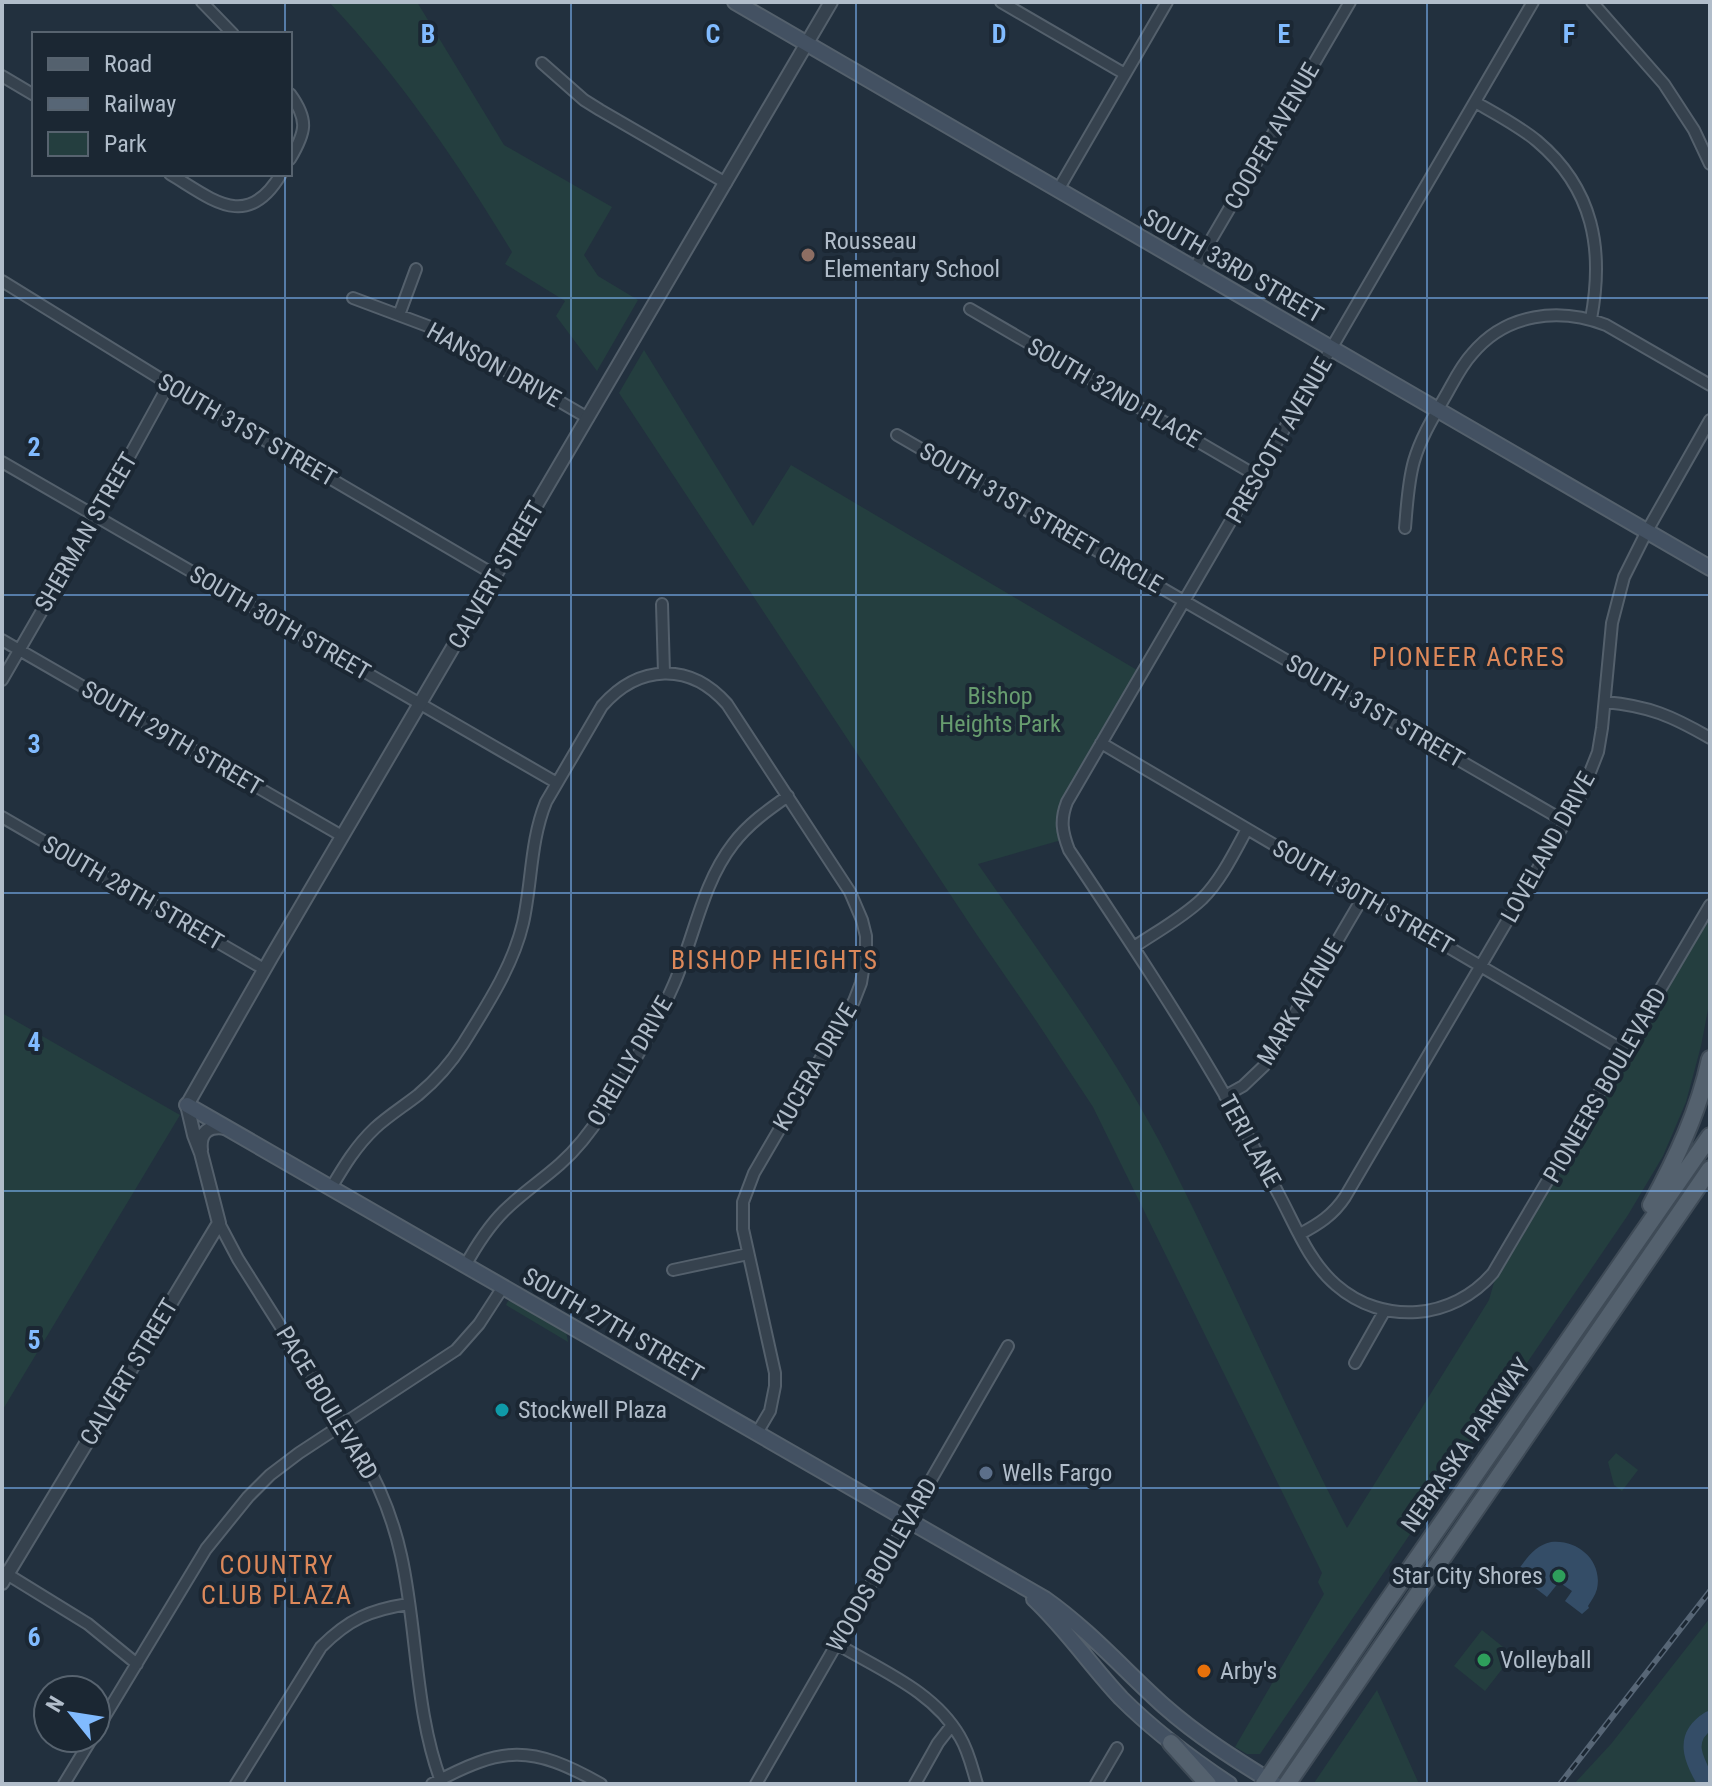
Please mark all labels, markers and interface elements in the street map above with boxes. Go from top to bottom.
text: B [421,19,435,49]
text: C [706,19,721,49]
text: D [992,19,1006,49]
text: E [1278,19,1291,49]
text: F [1563,19,1575,49]
legend [32,32,292,176]
text: Road [104,50,152,78]
street label: COOPER AVENUE [1219,58,1325,214]
text: Railway [104,90,176,118]
text: Park [104,130,147,158]
street label: SOUTH 33RD STREET [1138,203,1328,329]
place label: Rousseau Elementary School [824,227,1000,283]
marker: Rousseau Elementary School [799,246,817,264]
street label: HANSON DRIVE [422,317,566,413]
street label: SOUTH 32ND PLACE [1022,332,1206,454]
street label: PRESCOTT AVENUE [1220,352,1338,528]
street label: SOUTH 31ST STREET [153,368,341,492]
text: 2 [27,432,41,462]
street label: SOUTH 31ST STREET CIRCLE [915,437,1167,599]
street label: SHERMAN STREET [29,448,143,616]
street label: CALVERT STREET [442,496,550,654]
street label: SOUTH 30TH STREET [185,560,375,686]
district label: PIONEER ACRES [1372,642,1566,672]
street label: SOUTH 31ST STREET [1281,649,1469,773]
street label: SOUTH 29TH STREET [77,675,267,801]
park label: Bishop Heights Park [939,682,1061,738]
text: 3 [27,729,41,759]
street label: LOVELAND DRIVE [1495,767,1601,927]
street label: SOUTH 28TH STREET [38,830,228,956]
street label: SOUTH 30TH STREET [1268,834,1458,960]
street label: MARK AVENUE [1251,934,1349,1070]
district label: BISHOP HEIGHTS [671,945,879,975]
street label: PIONEERS BOULEVARD [1538,983,1672,1187]
street label: O'REILLY DRIVE [582,991,678,1131]
street label: KUCERA DRIVE [767,998,863,1135]
text: 4 [27,1027,41,1057]
street label: TERI LANE [1213,1090,1287,1192]
street label: SOUTH 27TH STREET [518,1262,708,1388]
street label: CALVERT STREET [74,1294,184,1450]
street label: PACE BOULEVARD [270,1321,384,1485]
text: 5 [27,1325,41,1355]
street label: NEBRASKA PARKWAY [1396,1352,1537,1537]
place label: Stockwell Plaza [518,1396,667,1424]
marker: Stockwell Plaza [493,1401,511,1419]
place label: Wells Fargo [1002,1459,1112,1487]
marker: Wells Fargo [977,1464,995,1482]
street label: WOODS BOULEVARD [821,1473,943,1657]
district label: COUNTRY CLUB PLAZA [201,1550,353,1610]
place label: Star City Shores [1392,1562,1543,1590]
marker: Star City Shores [1550,1567,1568,1585]
text: 6 [27,1622,41,1652]
place label: Volleyball [1500,1646,1591,1674]
marker: Volleyball [1475,1651,1493,1669]
place label: Arby's [1220,1657,1277,1685]
marker: Arby's [1195,1662,1213,1680]
north arrow [32,1674,112,1754]
text: N [41,1692,69,1716]

